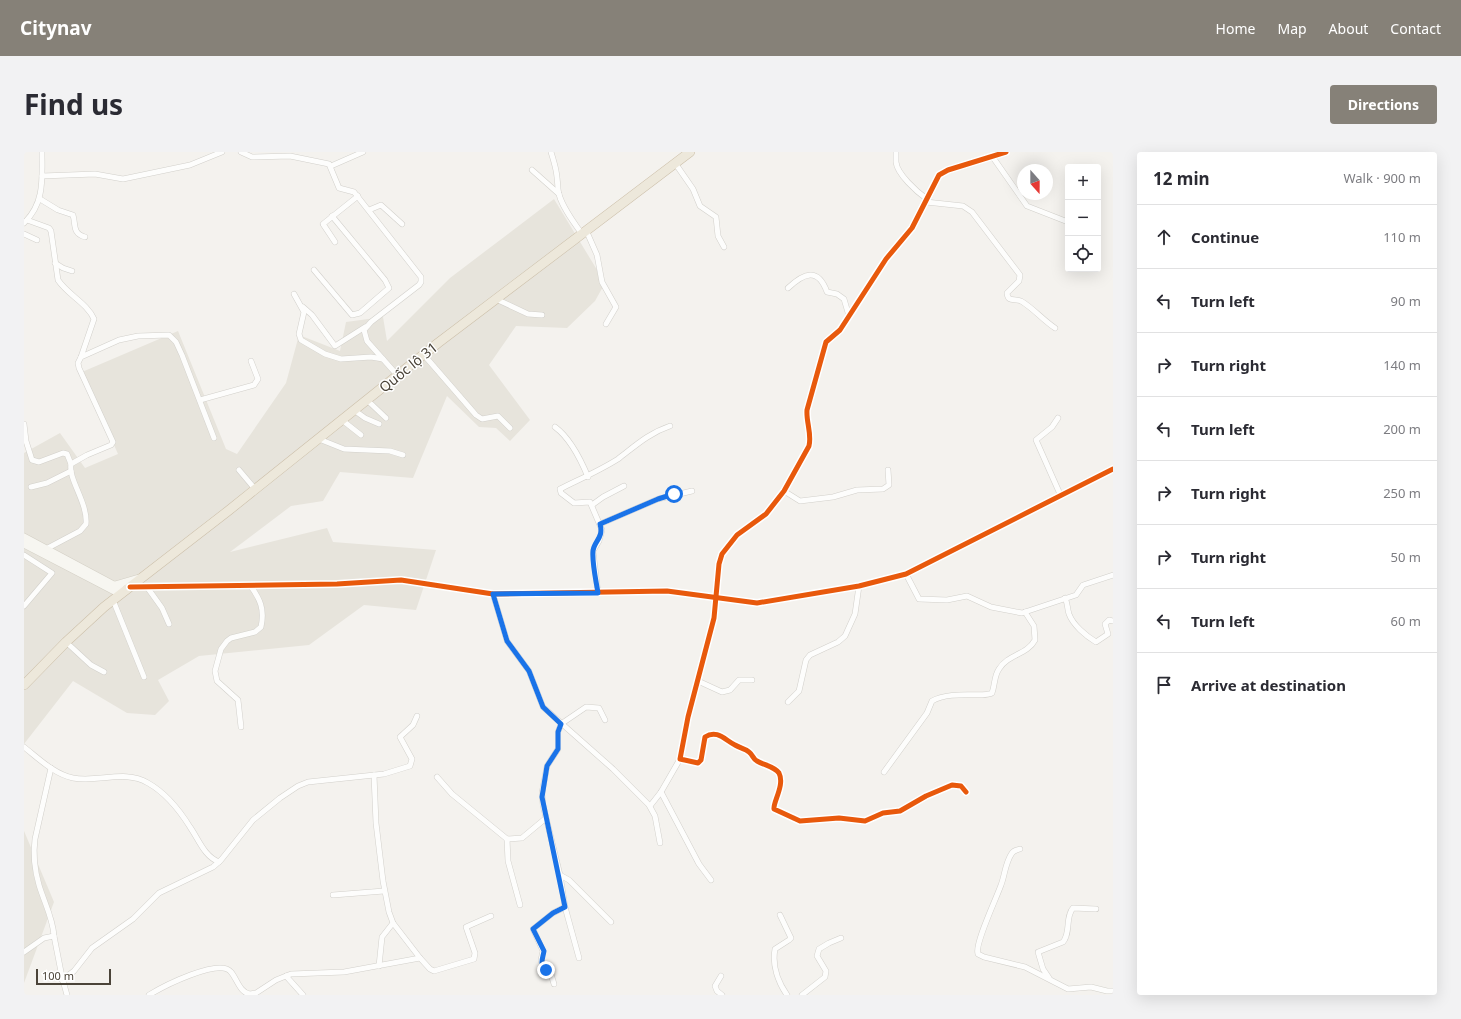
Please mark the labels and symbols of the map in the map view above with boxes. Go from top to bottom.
north arrow [1017,164,1053,200]
street label: Quốc lộ 31 [375,338,441,396]
route start [665,485,683,503]
route end [537,961,555,979]
scale bar [36,967,111,986]

